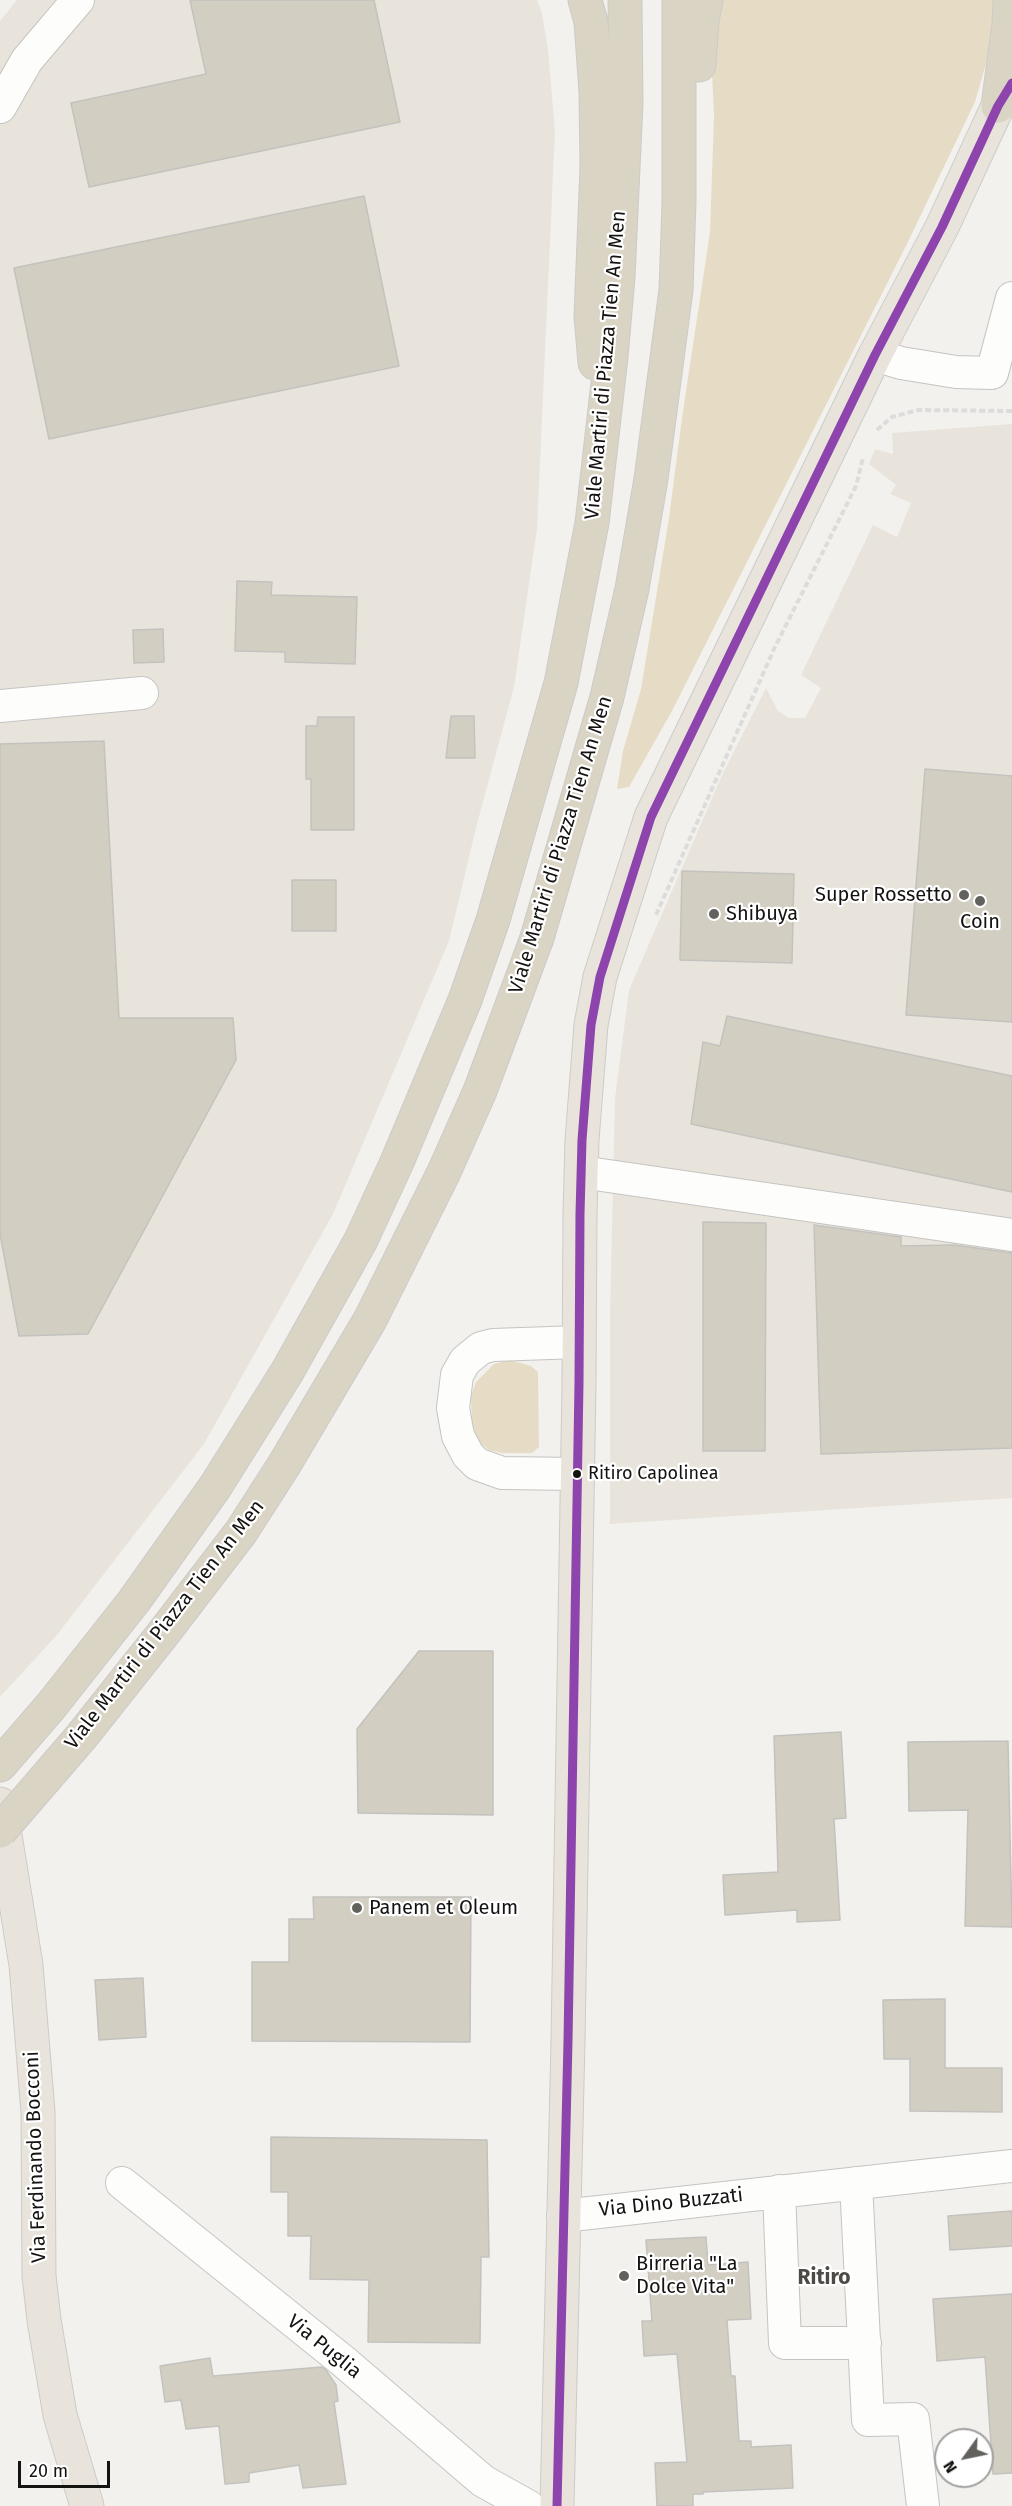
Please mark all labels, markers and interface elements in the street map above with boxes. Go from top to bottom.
street label: Viale Martiri di Piazza Tien An Men [581,210,631,520]
street label: Viale Martiri di Piazza Tien An Men [504,693,618,997]
place label: Super Rossetto [815,883,952,907]
marker: Super Rossetto [957,888,971,902]
marker: Coin [973,894,987,908]
place label: Shibuya [726,902,798,926]
marker: Shibuya [707,907,721,921]
place label: Coin [960,910,1000,934]
place label: Ritiro Capolinea [588,1463,718,1485]
marker: Ritiro Capolinea [571,1468,583,1480]
street label: Viale Martiri di Piazza Tien An Men [60,1495,270,1755]
place label: Panem et Oleum [369,1896,518,1920]
marker: Panem et Oleum [350,1901,364,1915]
street label: Via Ferdinando Bocconi [20,2051,52,2263]
street label: Via Dino Buzzati [598,2183,744,2223]
place label: Birreria "La Dolce Vita" [636,2252,738,2299]
district label: Ritiro [798,2265,850,2291]
marker: Birreria "La Dolce Vita" [617,2269,631,2283]
street label: Via Puglia [282,2310,366,2384]
north arrow [934,2428,994,2488]
scale bar [21,2449,112,2487]
text: N [939,2457,961,2477]
text: 20 m [29,2460,68,2482]

